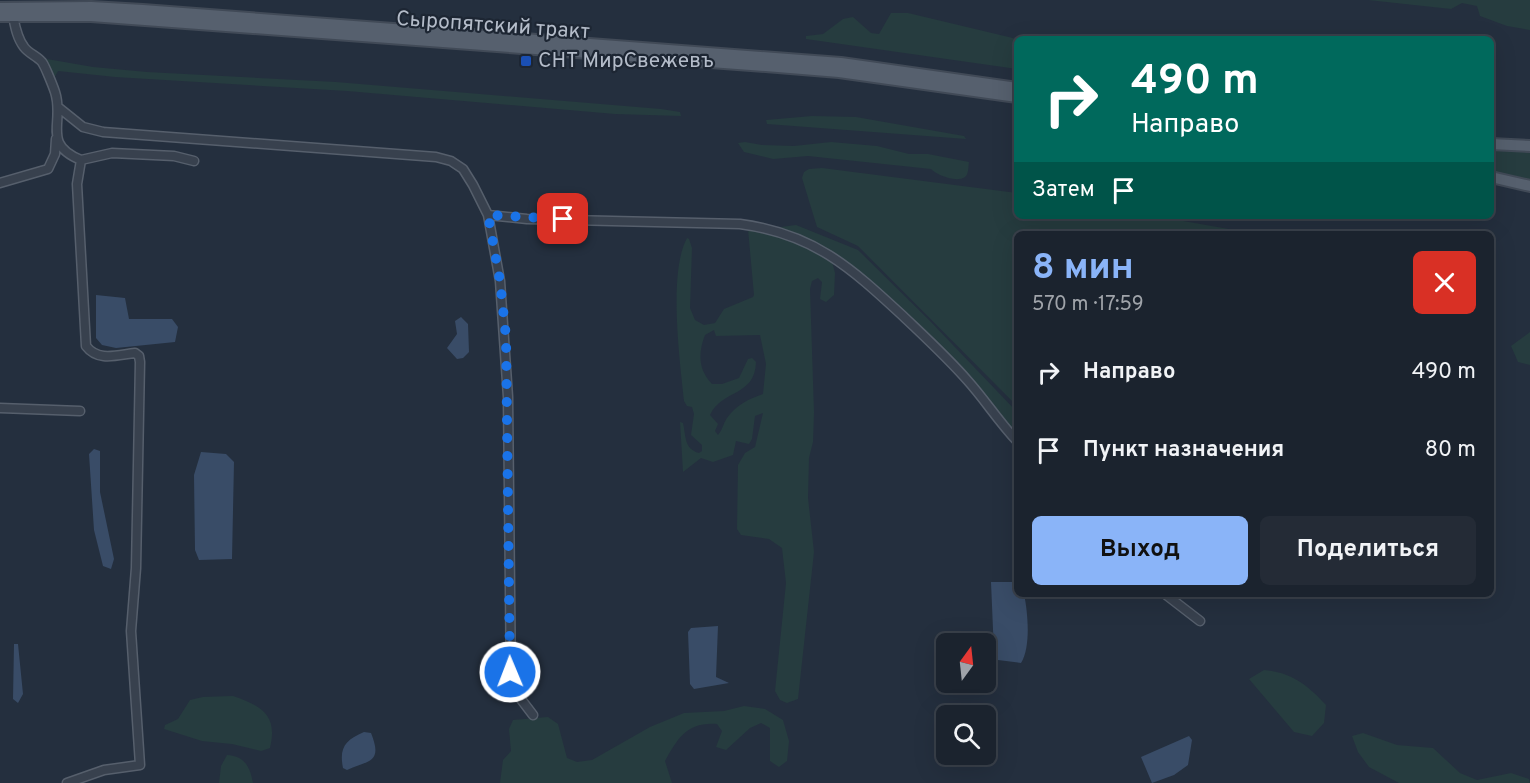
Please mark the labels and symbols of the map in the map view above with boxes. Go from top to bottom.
street label: Сыропятский тракт [395,6,591,46]
place label: СНТ МирСвежевъ [538,48,714,75]
marker: СНТ МирСвежевъ [519,54,533,68]
pin [537,193,588,244]
north arrow [936,633,996,693]
position arrow [478,640,542,704]

